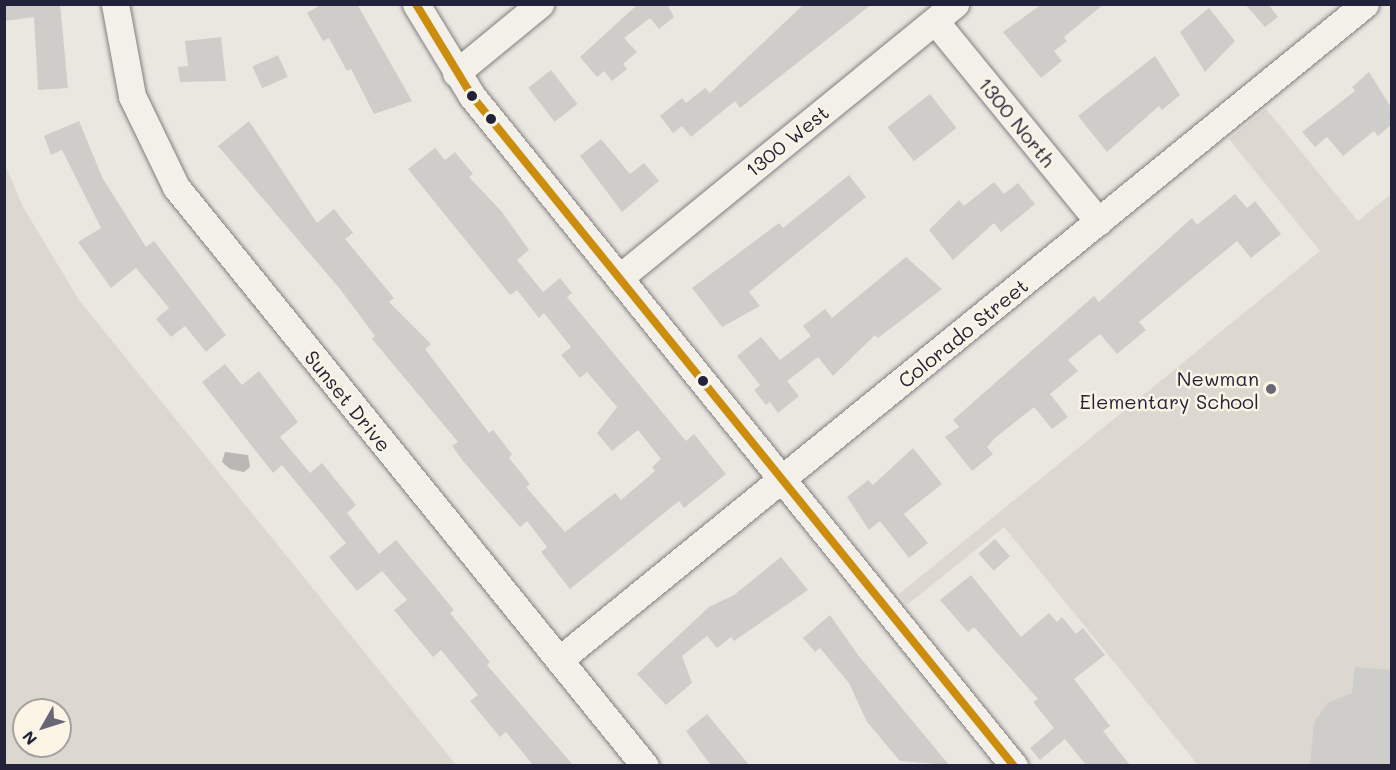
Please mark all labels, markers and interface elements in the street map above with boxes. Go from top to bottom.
street label: 1300 North [974,72,1060,172]
unlabelled marker [466,90,478,102]
street label: 1300 West [741,100,833,182]
unlabelled marker [485,113,497,125]
street label: Colorado Street [893,273,1033,393]
street label: Sunset Drive [300,345,396,457]
place label: Newman Elementary School [1080,366,1259,413]
unlabelled marker [697,375,709,387]
marker: Newman Elementary School [1264,382,1278,396]
north arrow [12,698,72,758]
text: N [17,727,41,750]

